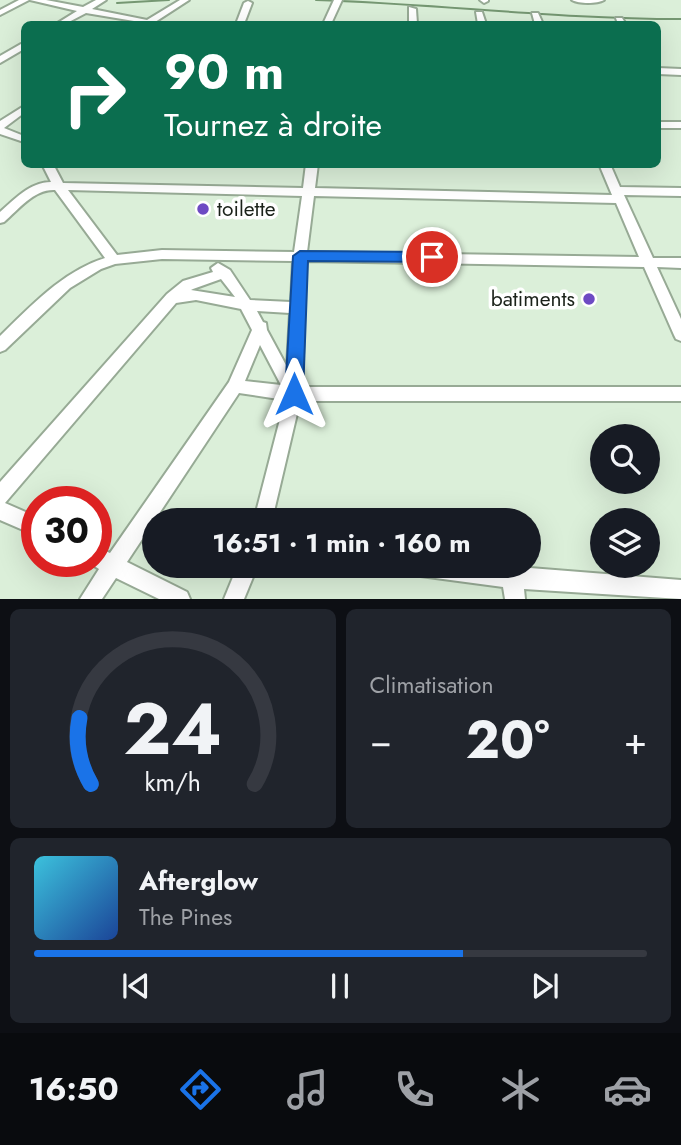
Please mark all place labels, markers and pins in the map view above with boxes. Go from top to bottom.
place label: toilette [217,194,276,224]
marker: toilette [195,201,211,217]
pin [402,227,462,287]
place label: batiments [491,284,575,314]
marker: batiments [581,291,597,307]

